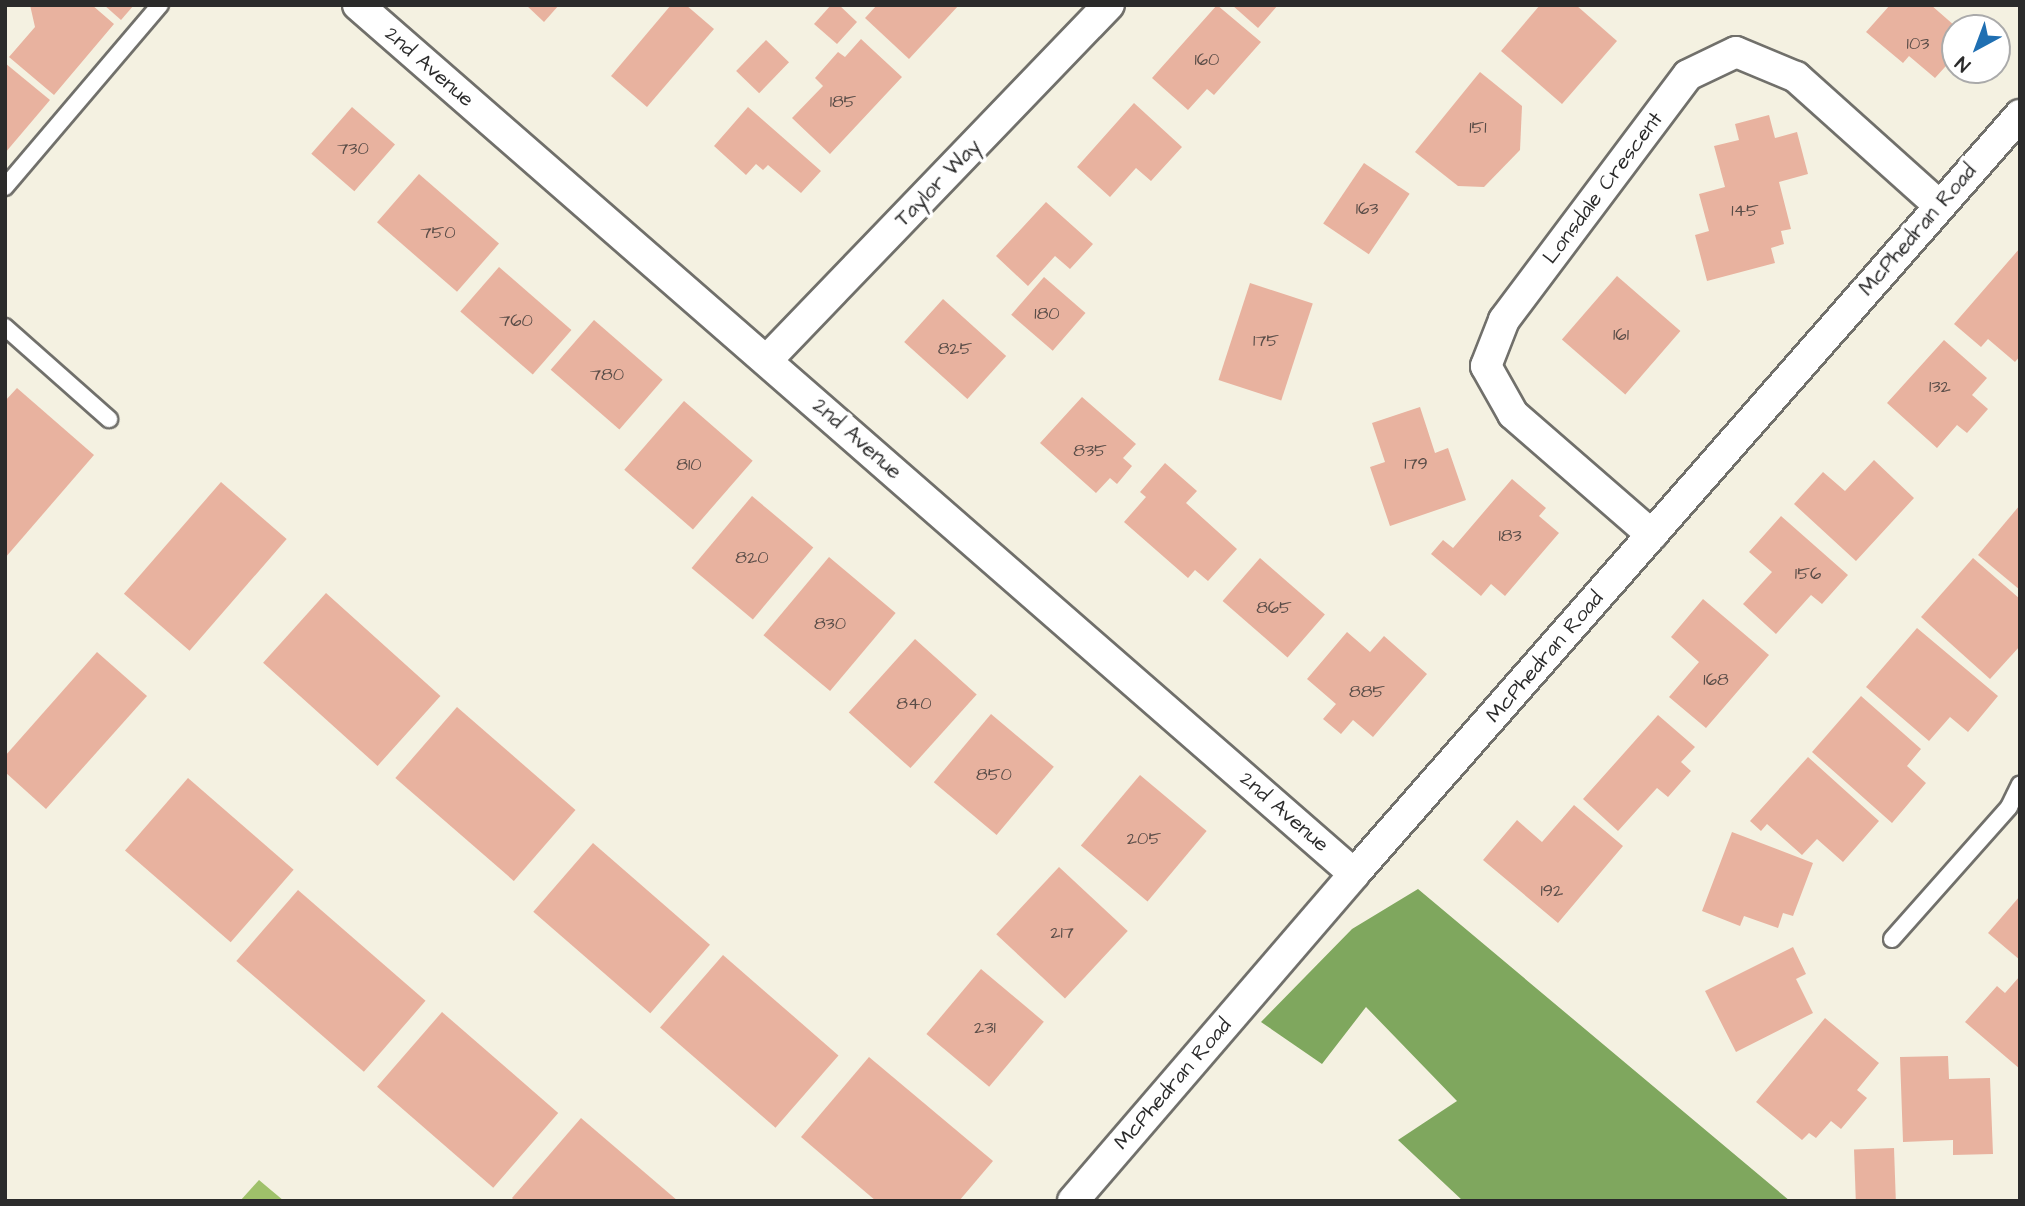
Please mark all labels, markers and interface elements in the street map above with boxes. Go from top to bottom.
north arrow [1941,14,2011,84]
street label: 2nd Avenue [379,21,479,113]
house number: 103 [1907,33,1929,55]
house number: 160 [1195,49,1219,71]
text: N [1950,50,1977,78]
house number: 185 [830,91,856,113]
street label: Lonsdale Crescent [1538,107,1668,269]
house number: 151 [1469,117,1487,139]
street label: Taylor Way [890,134,986,232]
house number: 730 [337,138,369,160]
street label: McPhedran Road [1854,159,1982,301]
house number: 163 [1356,198,1378,220]
house number: 145 [1731,200,1759,222]
house number: 750 [420,222,456,244]
house number: 180 [1034,303,1060,325]
house number: 760 [499,310,533,332]
house number: 161 [1613,324,1629,346]
house number: 175 [1253,330,1279,352]
house number: 825 [938,338,972,360]
house number: 780 [590,364,624,386]
house number: 132 [1929,376,1951,398]
street label: 2nd Avenue [807,393,907,485]
house number: 835 [1073,440,1107,462]
house number: 179 [1404,453,1428,475]
house number: 810 [676,454,702,476]
house number: 183 [1498,525,1522,547]
house number: 820 [735,547,769,569]
house number: 156 [1795,563,1821,585]
street label: McPhedran Road [1481,586,1609,728]
house number: 865 [1256,597,1292,619]
house number: 830 [814,613,846,635]
house number: 168 [1703,669,1729,691]
house number: 885 [1349,681,1385,703]
house number: 840 [896,693,932,715]
house number: 850 [976,764,1012,786]
street label: 2nd Avenue [1234,766,1334,858]
house number: 205 [1127,828,1161,850]
house number: 192 [1541,880,1563,902]
house number: 217 [1050,922,1074,944]
street label: McPhedran Road [1109,1013,1237,1155]
house number: 231 [974,1017,996,1039]

